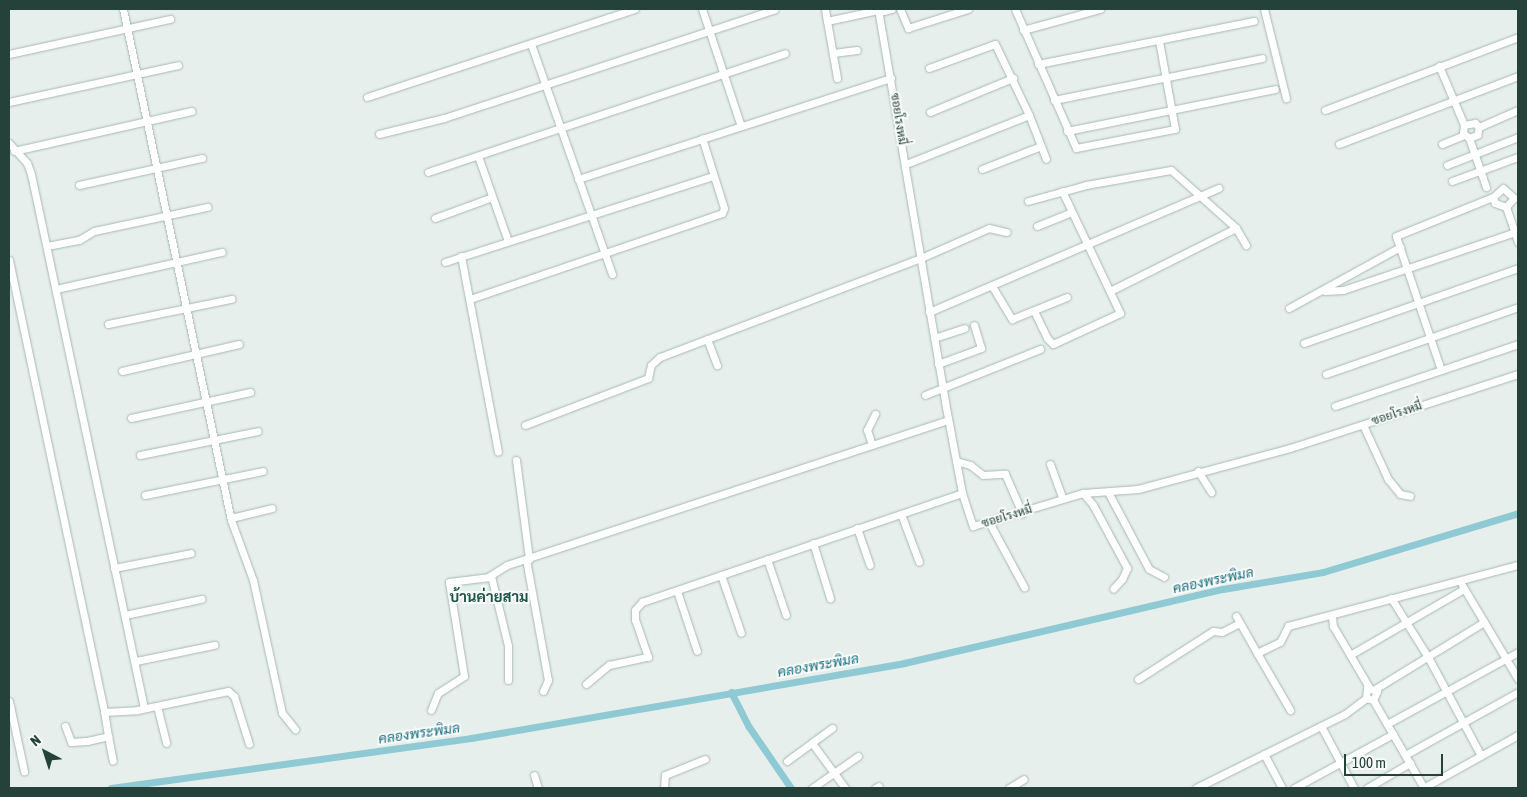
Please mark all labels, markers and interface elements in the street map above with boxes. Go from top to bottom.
street label: ซอยโรงหมี่ [887,92,909,146]
street label: ซอยโรงหมี่ [1370,399,1424,429]
street label: ซอยโรงหมี่ [980,502,1034,532]
water label: คลองพระพิมล [1171,563,1255,597]
district label: บ้านค่ายสาม [449,588,529,606]
water label: คลองพระพิมล [776,650,860,680]
water label: คลองพระพิมล [377,719,461,747]
north arrow [20,727,70,777]
text: N [27,732,44,749]
scale bar [1347,744,1446,776]
text: 100 m [1352,754,1386,771]

